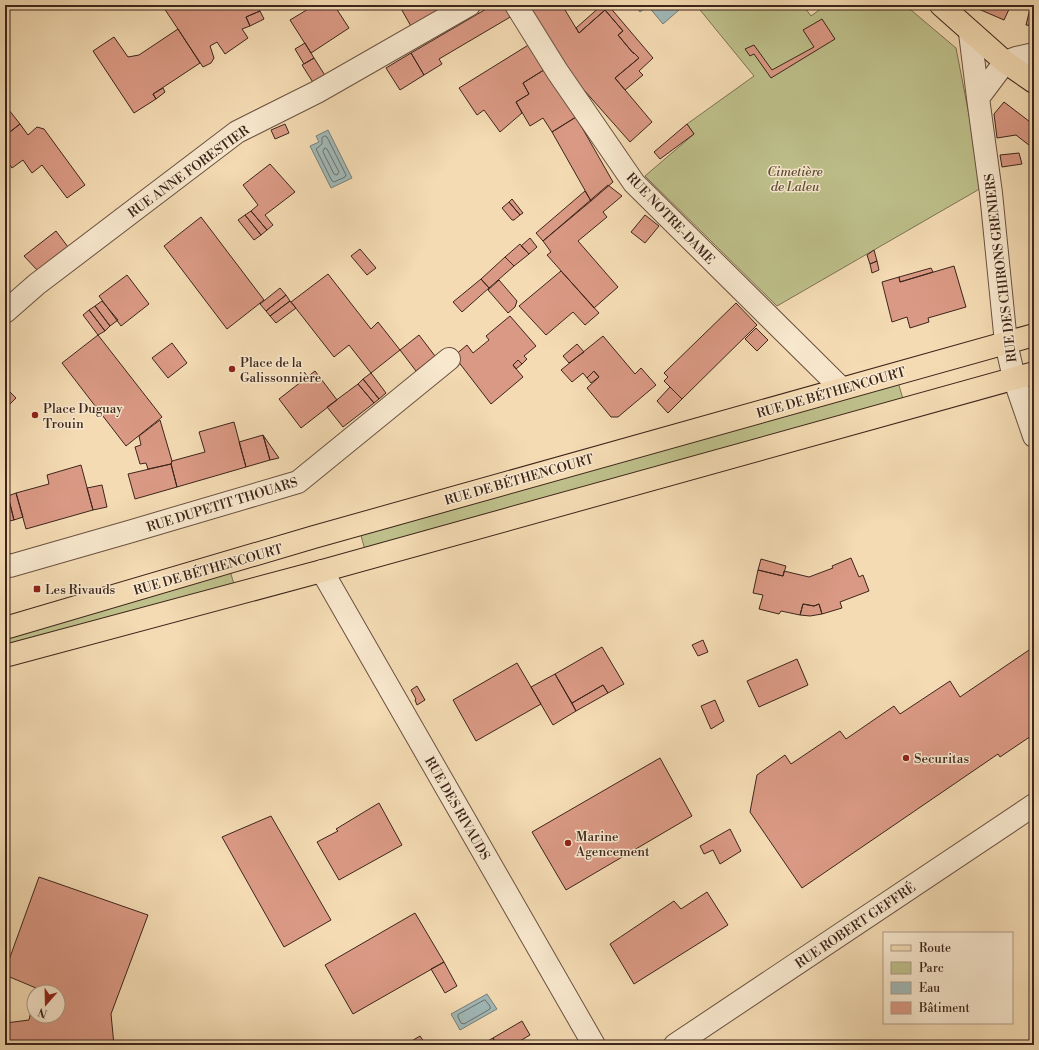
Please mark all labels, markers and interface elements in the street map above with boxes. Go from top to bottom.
street label: RUE ANNE FORESTIER [125,122,253,221]
park label: Cimetière de Laleu [767,164,823,195]
street label: RUE NOTRE-DAME [623,170,718,268]
street label: RUE DES CHIRONS GRENIERS [981,173,1021,363]
place label: Place de la Galissonnière [240,355,322,386]
street label: RUE DE BÉTHENCOURT [755,363,908,422]
marker: Place de la Galissonnière [227,364,237,374]
place label: Place Duguay Trouin [43,401,123,432]
marker: Place Duguay Trouin [30,410,40,420]
street label: RUE DE BÉTHENCOURT [443,450,596,509]
street label: RUE DUPETIT THOUARS [145,474,300,536]
street label: RUE DE BÉTHENCOURT [132,540,285,599]
place label: Les Rivauds [45,582,116,598]
marker: Les Rivauds [32,584,42,594]
place label: Securitas [914,751,969,767]
marker: Securitas [901,753,911,763]
street label: RUE DES RIVAUDS [421,754,493,863]
place label: Marine Agencement [575,829,650,860]
marker: Marine Agencement [563,838,573,848]
street label: RUE ROBERT GEFFRÉ [792,879,919,972]
legend [883,932,1013,1024]
text: Route [919,941,951,956]
text: Parc [919,961,944,976]
text: Eau [919,981,940,996]
north arrow [26,984,66,1024]
text: Bâtiment [918,1001,970,1016]
text: N [36,1004,49,1021]

